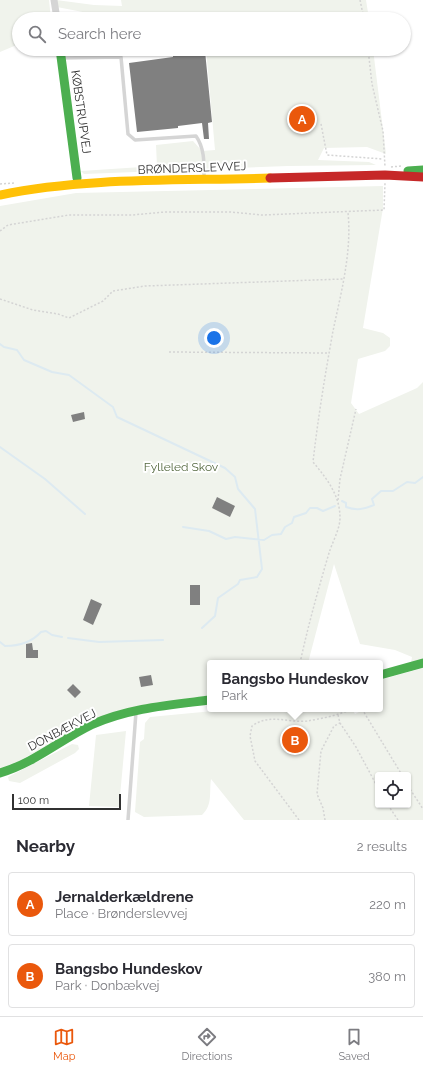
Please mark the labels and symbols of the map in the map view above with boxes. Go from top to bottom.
street label: KØBSTRUPVEJ [68,69,94,155]
pin: A [289,104,315,134]
street label: BRØNDERSLEVVEJ [137,159,247,177]
your location [204,328,224,348]
park label: Fylleled Skov [144,460,219,474]
street label: DONBÆKVEJ [26,706,98,754]
pin: B [282,725,308,755]
scale bar [12,792,121,811]

